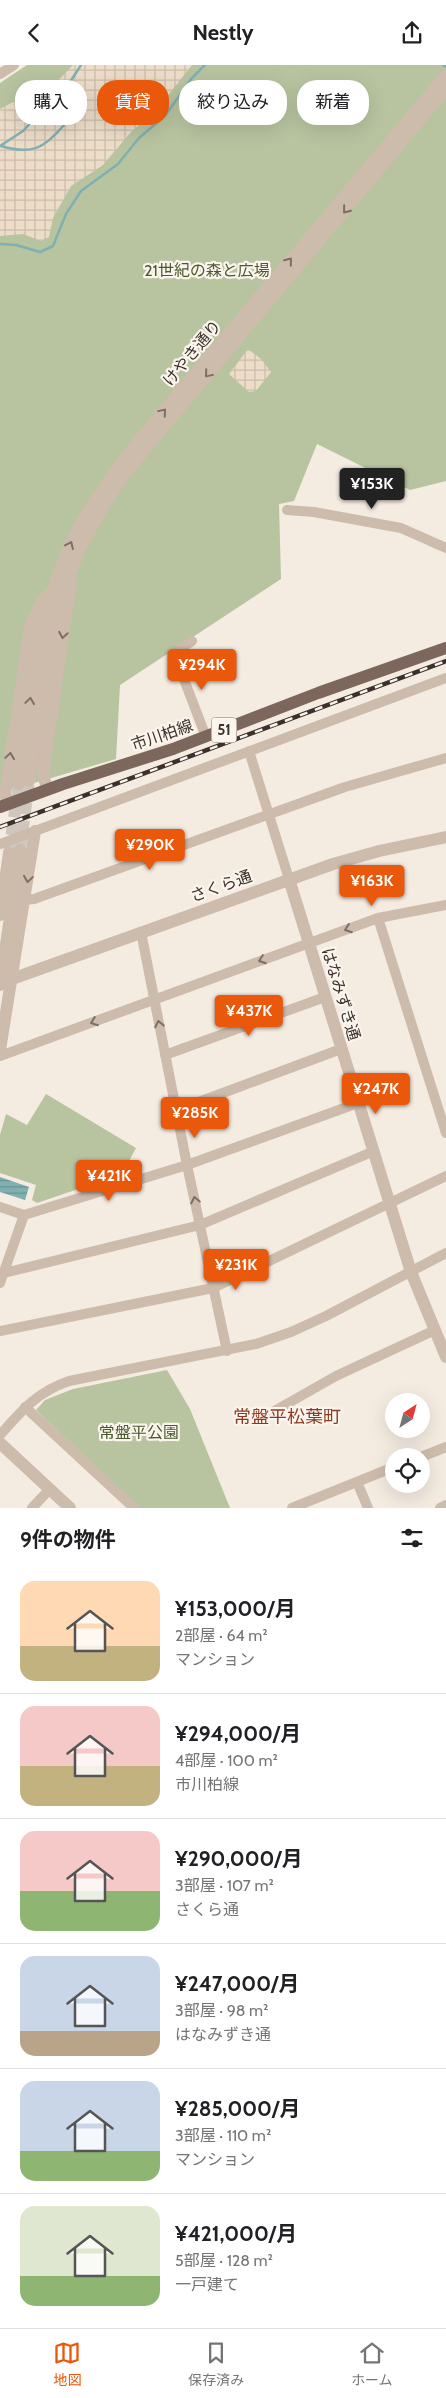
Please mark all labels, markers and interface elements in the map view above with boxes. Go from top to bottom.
icon: back [20,19,48,47]
text: Nestly [193,19,253,46]
icon: share [398,19,426,47]
chip: 購入 [15,80,87,125]
chip: 賃貸 [97,80,169,125]
chip: 絞り込み [179,80,287,125]
chip: 新着 [297,80,369,125]
one-way arrow [343,204,352,213]
one-way arrow [284,258,292,267]
park label: 21世紀の森と広場 [144,261,270,280]
street label: けやき通り [159,316,225,390]
one-way arrow [205,369,214,378]
one-way arrow [157,409,166,418]
pin: ¥153K [337,467,407,510]
text: ¥153K [351,474,393,493]
one-way arrow [64,542,74,551]
one-way arrow [58,631,69,640]
pin: ¥294K [167,649,237,691]
text: ¥294K [178,655,226,674]
one-way arrow [25,697,35,706]
street label: 市川柏線 [129,716,195,754]
road number: 51 [212,717,236,743]
one-way arrow [4,752,15,760]
pin: ¥290K [115,829,185,871]
text: ¥290K [126,835,174,854]
pin: ¥163K [337,865,407,907]
street label: さくら通 [188,866,254,906]
text: ¥163K [350,871,394,890]
one-way arrow [24,875,34,883]
one-way arrow [344,923,353,933]
street label: はなみずき通 [318,945,364,1043]
one-way arrow [259,954,267,964]
pin: ¥437K [214,995,284,1037]
text: ¥437K [226,1001,272,1020]
one-way arrow [90,1016,98,1026]
one-way arrow [155,1019,165,1028]
pin: ¥247K [341,1073,411,1115]
text: ¥247K [353,1079,399,1098]
pin: ¥285K [160,1097,230,1139]
text: ¥285K [172,1103,218,1122]
pin: ¥421K [74,1159,144,1202]
text: ¥421K [87,1166,131,1185]
one-way arrow [190,1196,200,1205]
pin: ¥231K [201,1249,271,1291]
text: ¥231K [215,1255,257,1274]
north arrow [385,1393,430,1437]
map controls [385,1393,430,1493]
district label: 常盤平松葉町 [233,1406,341,1428]
park label: 常盤平公園 [99,1423,179,1442]
button: locate [385,1448,430,1493]
icon: filters [398,1524,426,1552]
text: 9件の物件 [20,1527,116,1552]
text: ¥153,000/月 [175,1596,295,1621]
icon: home [60,1601,120,1661]
text: 2部屋 · 64 m² [175,1626,268,1645]
text: マンション [175,1650,255,1669]
text: ¥294,000/月 [175,1721,301,1746]
icon: home [60,1726,120,1786]
text: 4部屋 · 100 m² [175,1751,278,1770]
text: 市川柏線 [175,1775,239,1794]
text: ¥290,000/月 [175,1846,303,1871]
icon: home [60,1851,120,1911]
text: 3部屋 · 107 m² [175,1876,274,1895]
text: さくら通 [175,1900,239,1919]
text: ¥247,000/月 [175,1971,299,1996]
icon: home [60,1976,120,2036]
text: 3部屋 · 98 m² [175,2001,268,2020]
text: はなみずき通 [175,2025,271,2044]
text: ¥285,000/月 [175,2096,300,2121]
icon: home [60,2101,120,2161]
text: 3部屋 · 110 m² [175,2126,271,2145]
text: マンション [175,2150,255,2169]
text: ¥421,000/月 [175,2221,297,2246]
icon: home [60,2226,120,2286]
text: 5部屋 · 128 m² [175,2251,273,2270]
text: 一戸建て [175,2275,239,2294]
tab: 地図 [53,2339,81,2389]
tab: 保存済み [188,2339,244,2389]
tab: ホーム [351,2339,393,2389]

